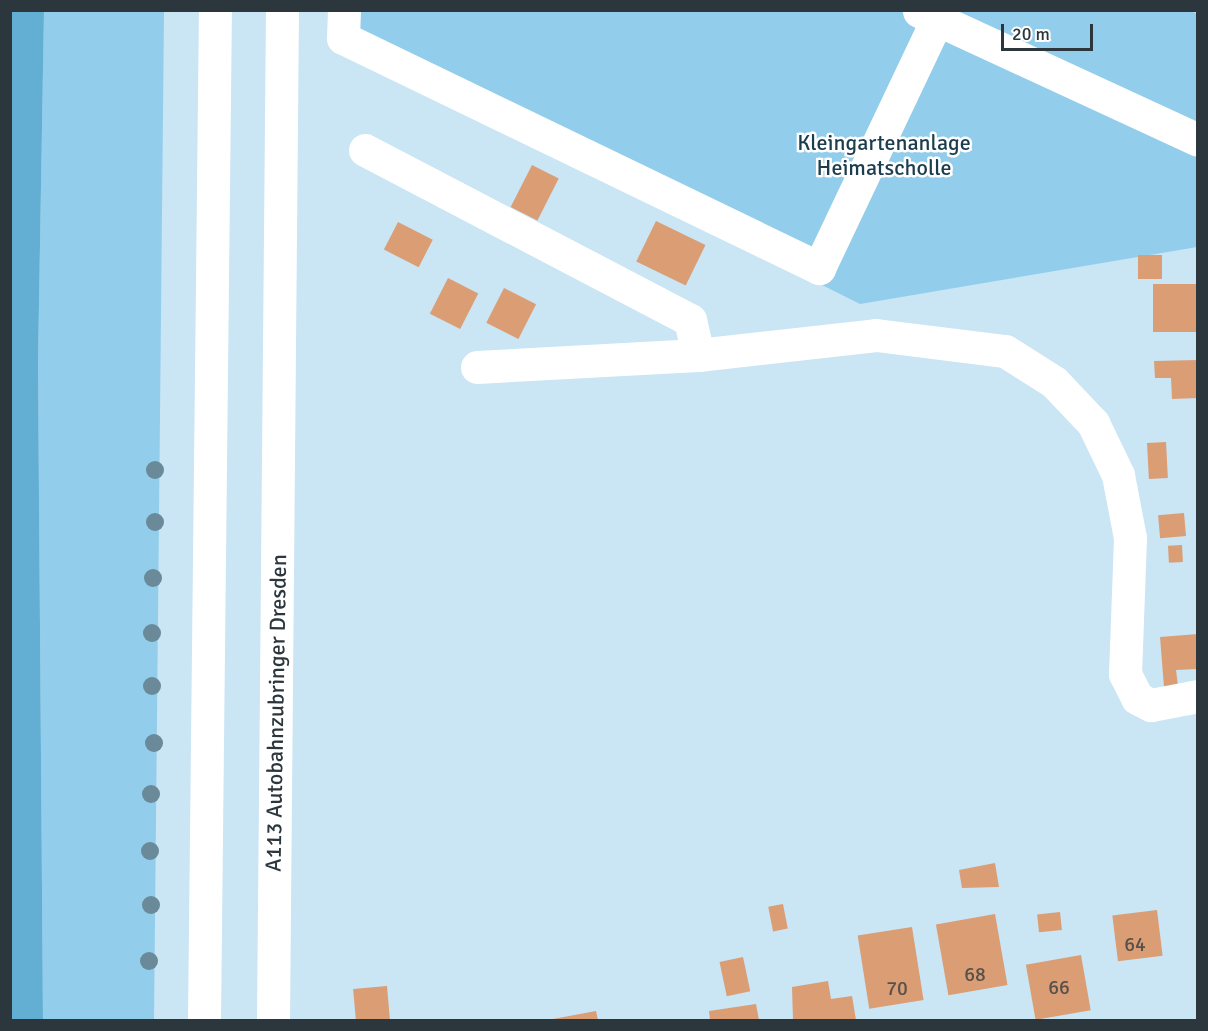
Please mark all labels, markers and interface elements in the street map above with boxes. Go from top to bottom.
scale bar [1004,12,1096,50]
text: 20 m [1012,23,1050,45]
park label: Kleingartenanlage Heimatscholle [797,129,971,180]
street label: A113 Autobahnzubringer Dresden [260,554,292,872]
house number: 64 [1124,932,1146,956]
house number: 68 [964,962,986,986]
house number: 66 [1048,975,1070,999]
house number: 70 [886,976,908,1000]

